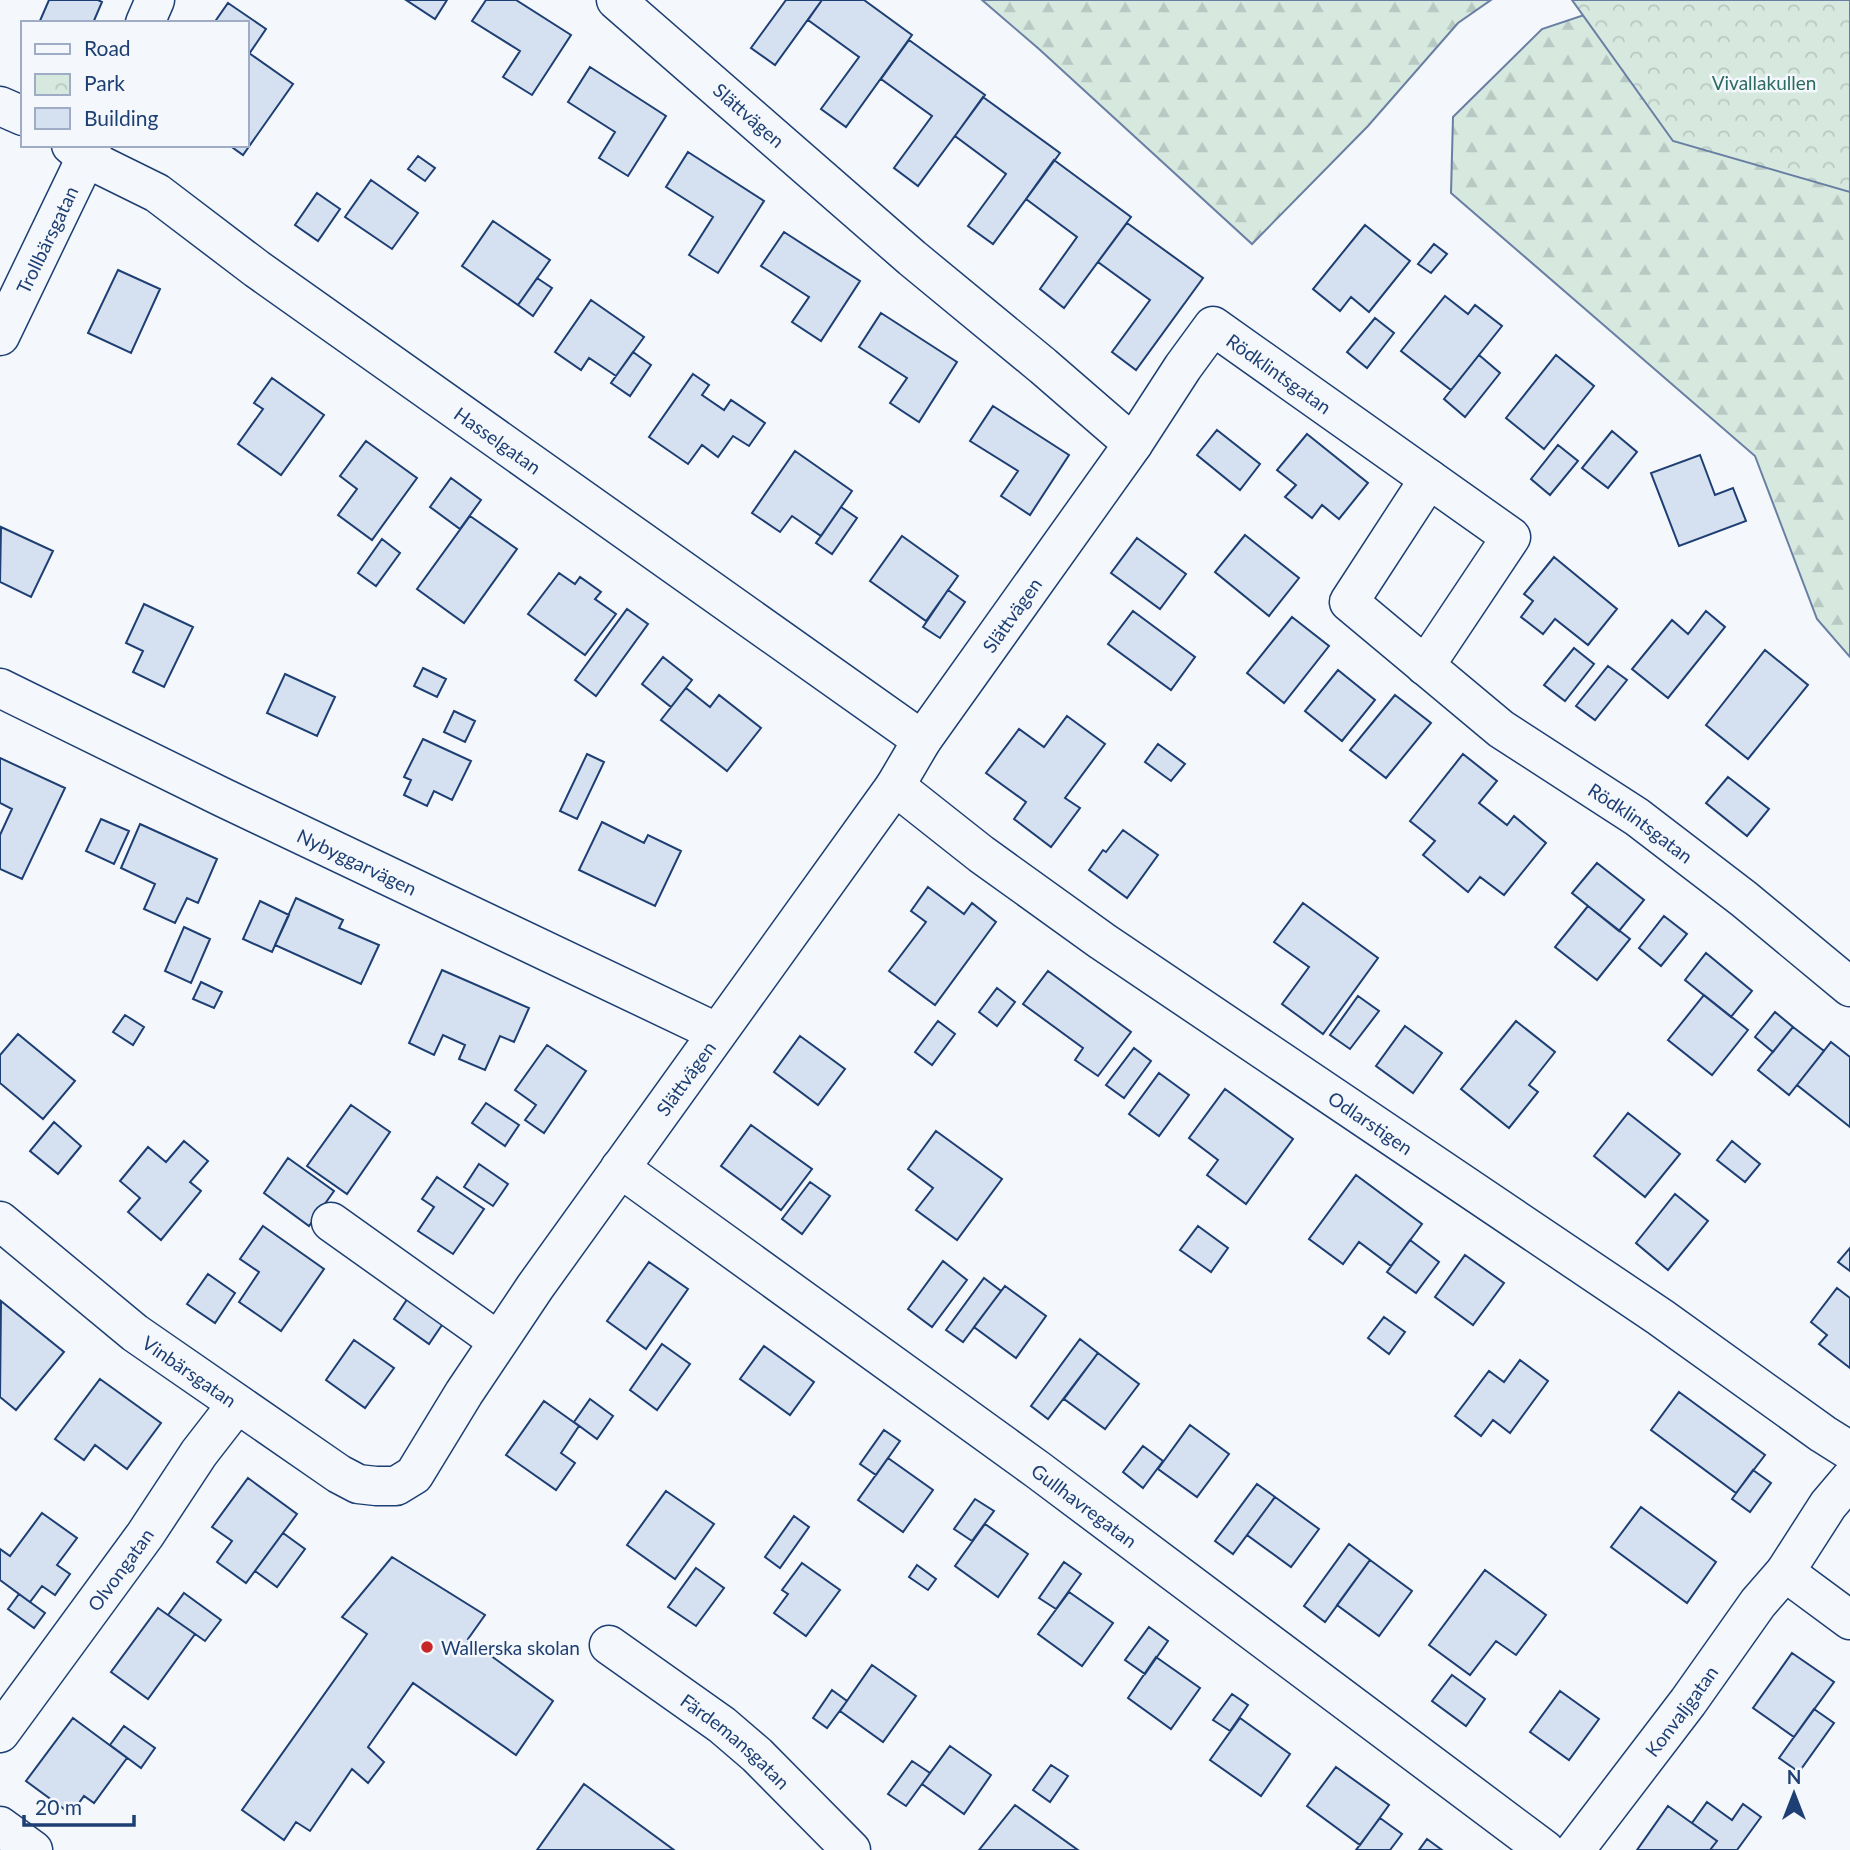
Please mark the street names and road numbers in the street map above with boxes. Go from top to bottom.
street label: Slättvägen [709,78,789,152]
street label: Trollbärsgatan [11,182,82,297]
street label: Rödklintsgatan [1223,328,1336,418]
street label: Hasselgatan [450,401,546,478]
street label: Slättvägen [977,573,1046,656]
street label: Rödklintsgatan [1584,777,1698,867]
street label: Nybyggarvägen [294,823,421,900]
street label: Slättvägen [651,1036,720,1120]
street label: Odlarstigen [1324,1086,1418,1159]
street label: Vinbärsgatan [138,1330,241,1411]
street label: Gullhavregatan [1028,1458,1142,1552]
street label: Olvongatan [82,1524,158,1615]
street label: Konvaljgatan [1640,1661,1722,1761]
street label: Färdemansgatan [677,1688,795,1793]

